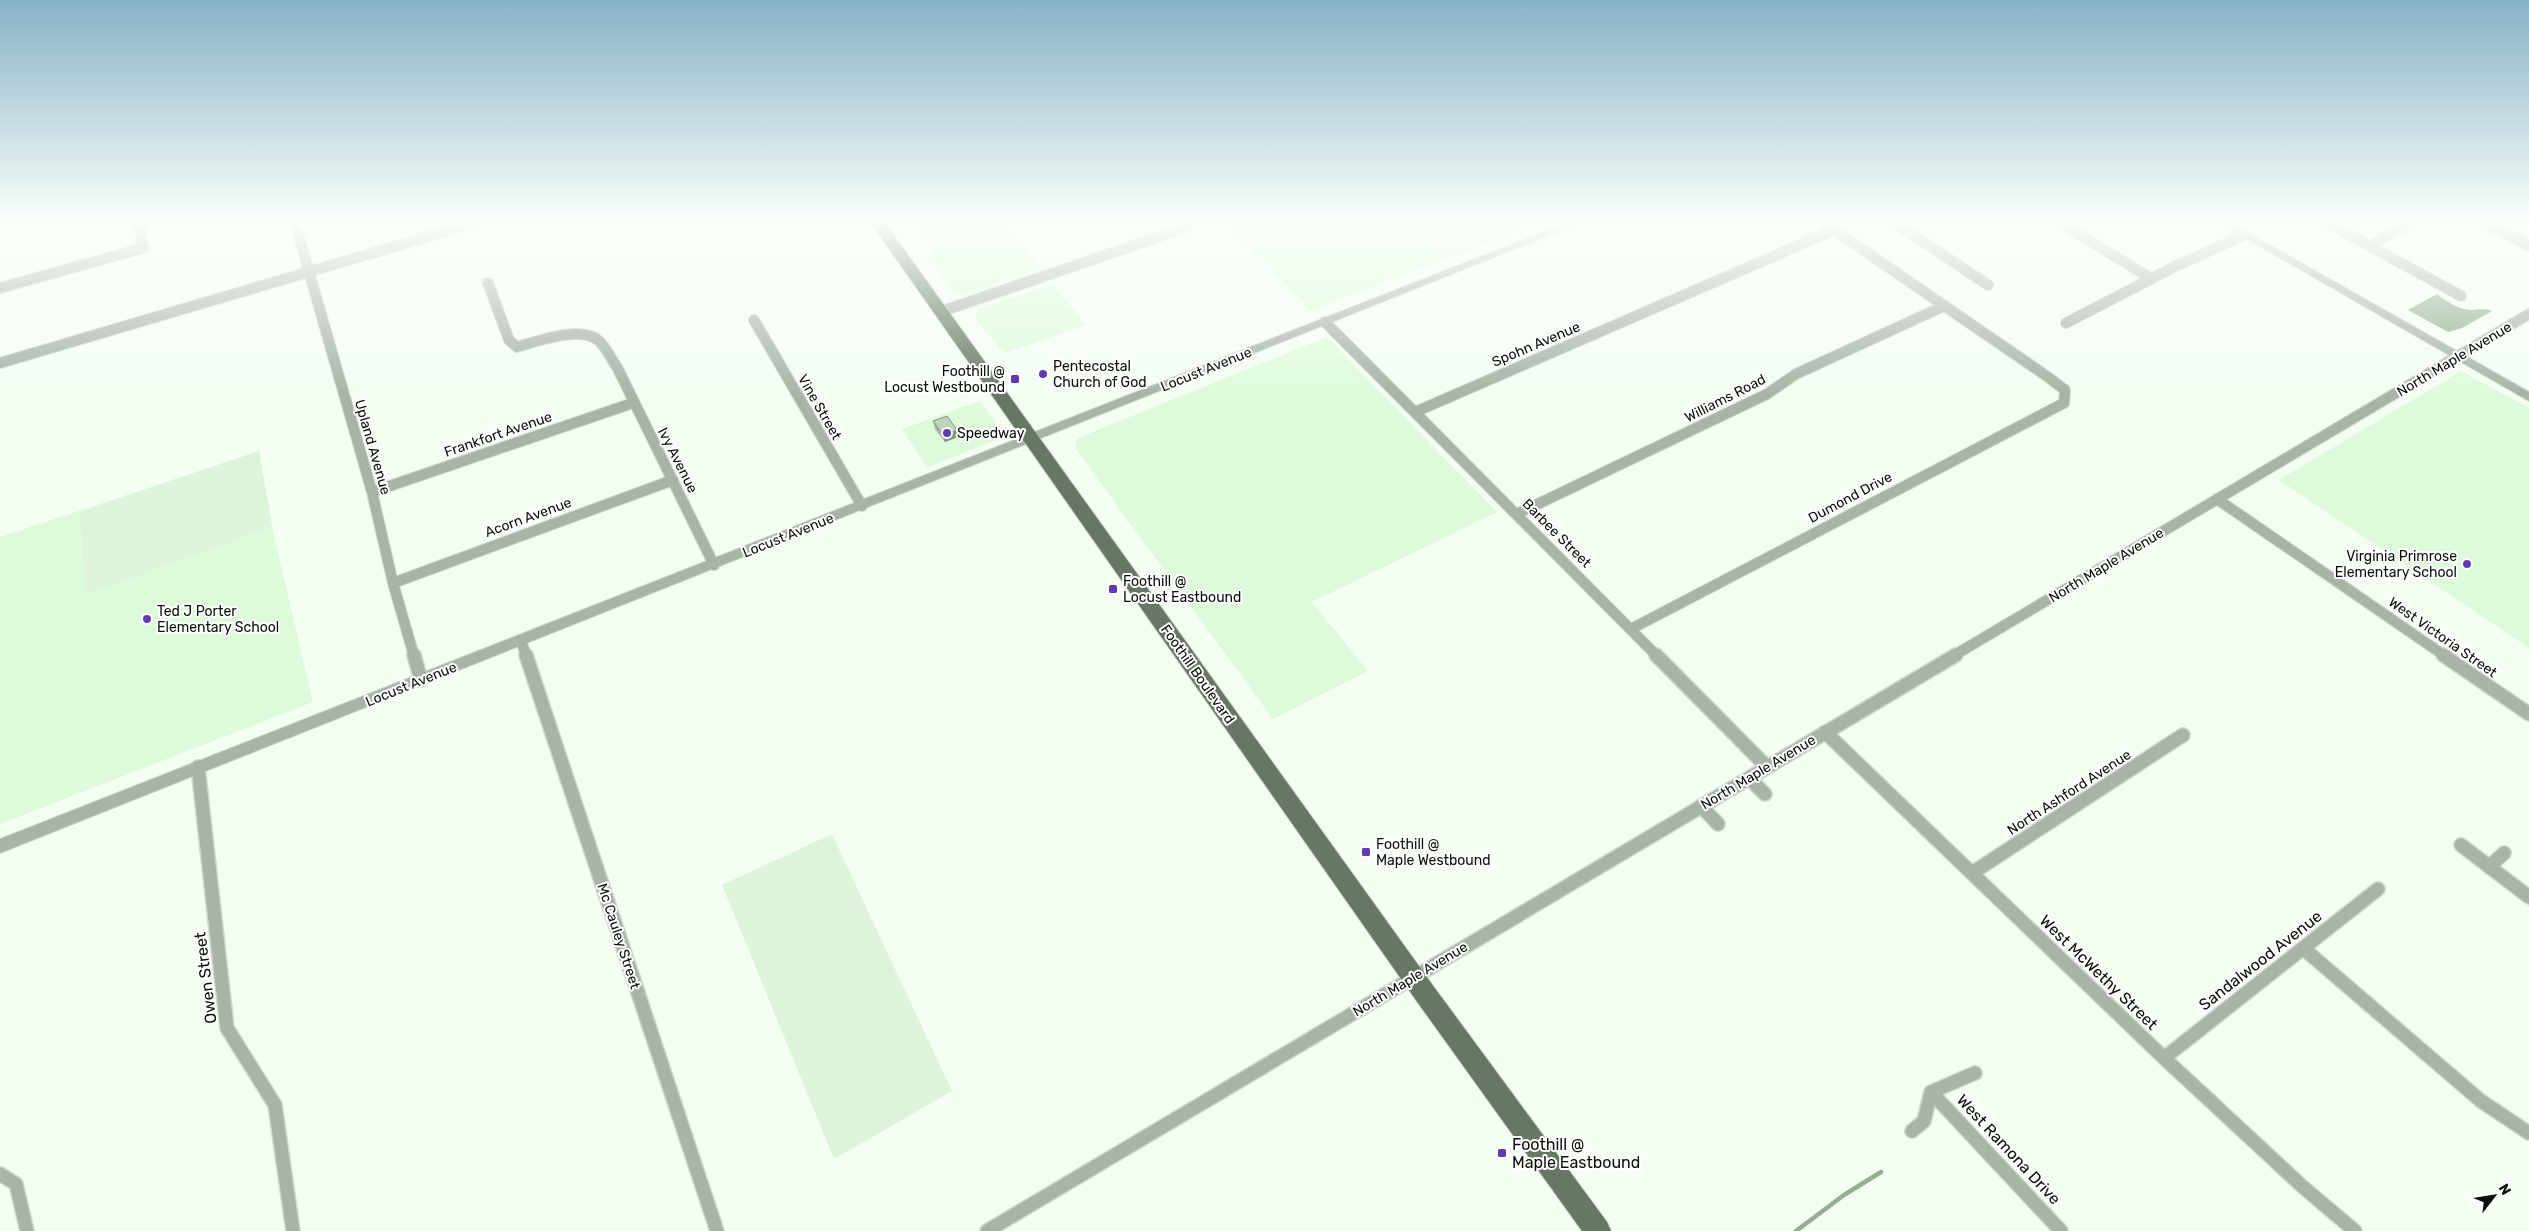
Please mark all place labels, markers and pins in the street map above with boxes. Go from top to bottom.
place label: Pentecostal Church of God [1053,358,1147,391]
place label: Foothill @ Locust Westbound [884,363,1005,396]
marker: Pentecostal Church of God [1037,368,1049,380]
marker: Foothill @ Locust Westbound [1009,373,1021,385]
place label: Speedway [957,425,1025,442]
marker: Speedway [941,427,953,439]
place label: Virginia Primrose Elementary School [2335,548,2457,581]
marker: Virginia Primrose Elementary School [2461,558,2473,570]
place label: Foothill @ Locust Eastbound [1123,573,1241,606]
marker: Foothill @ Locust Eastbound [1107,583,1119,595]
place label: Ted J Porter Elementary School [157,603,279,636]
marker: Ted J Porter Elementary School [141,613,153,625]
place label: Foothill @ Maple Westbound [1376,836,1491,869]
marker: Foothill @ Maple Westbound [1360,846,1372,858]
place label: Foothill @ Maple Eastbound [1512,1135,1640,1172]
marker: Foothill @ Maple Eastbound [1496,1147,1508,1159]

